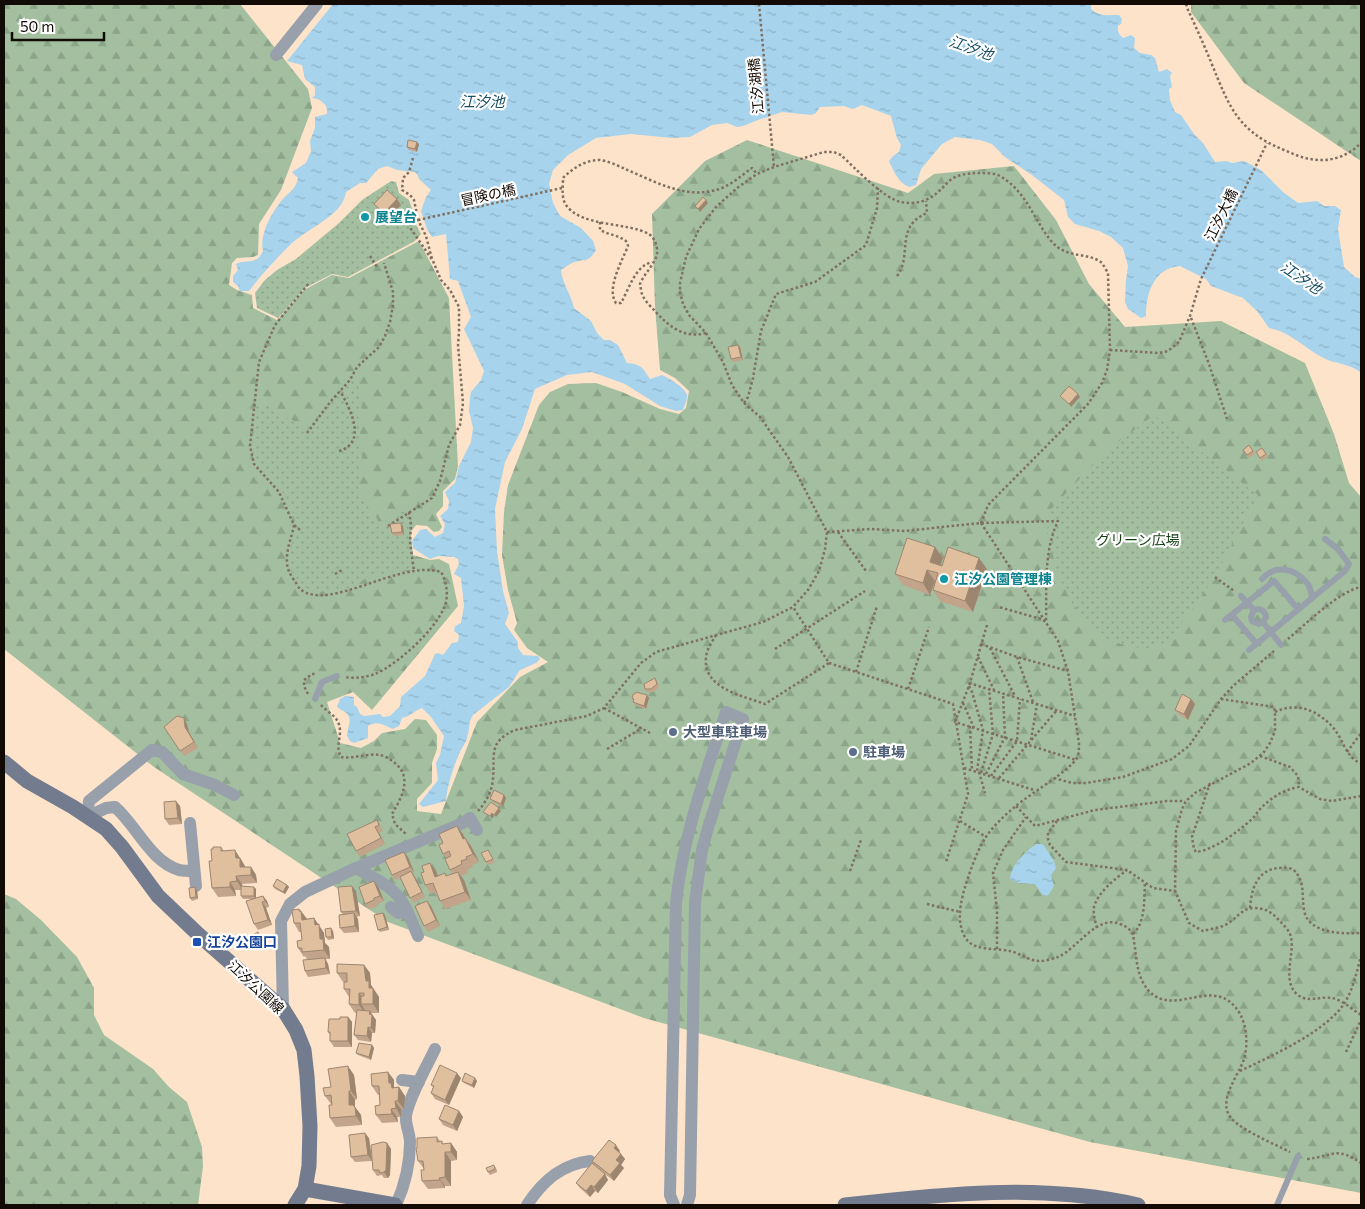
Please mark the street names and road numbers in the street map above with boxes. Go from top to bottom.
street label: 江汐湖橋 [745,57,766,115]
street label: 冒険の橋 [459,180,517,209]
street label: 江汐大橋 [1201,186,1240,244]
street label: 江汐公園線 [225,957,288,1017]

